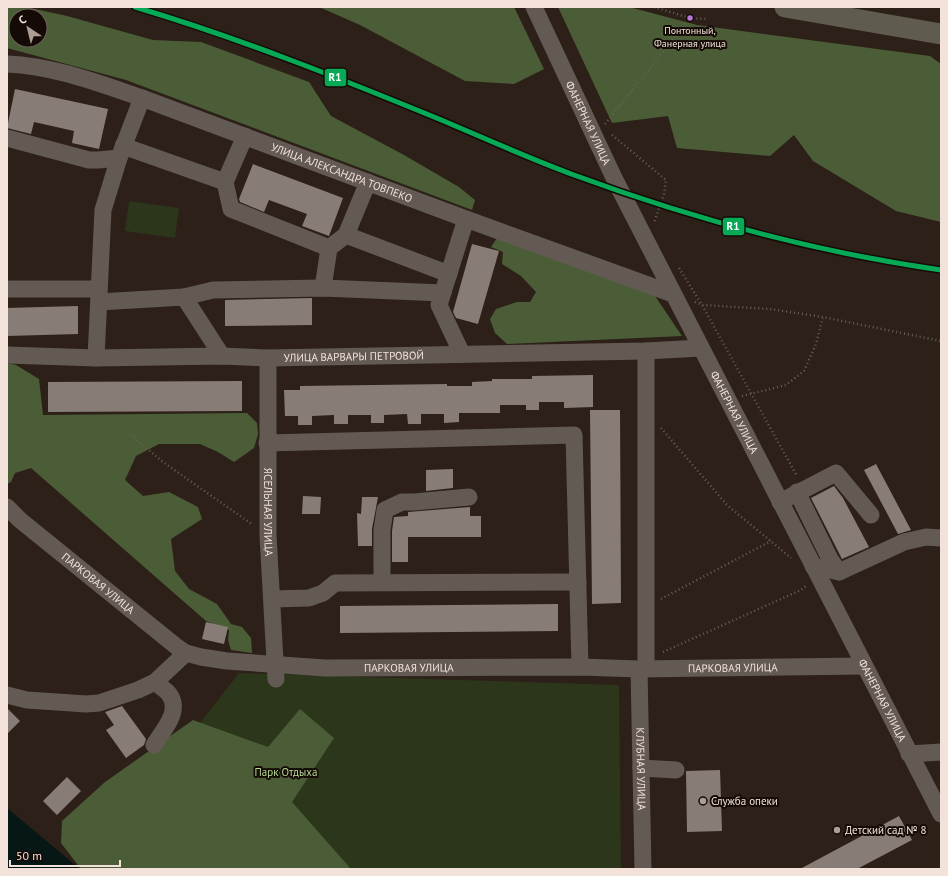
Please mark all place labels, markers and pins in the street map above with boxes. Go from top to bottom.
marker: Понтонный, Фанерная улица [685,13,695,23]
place label: Понтонный, Фанерная улица [654,24,726,50]
place label: Служба опеки [711,794,778,808]
marker: Служба опеки [698,796,708,806]
place label: Детский сад № 8 [845,823,927,837]
marker: Детский сад № 8 [832,825,842,835]

